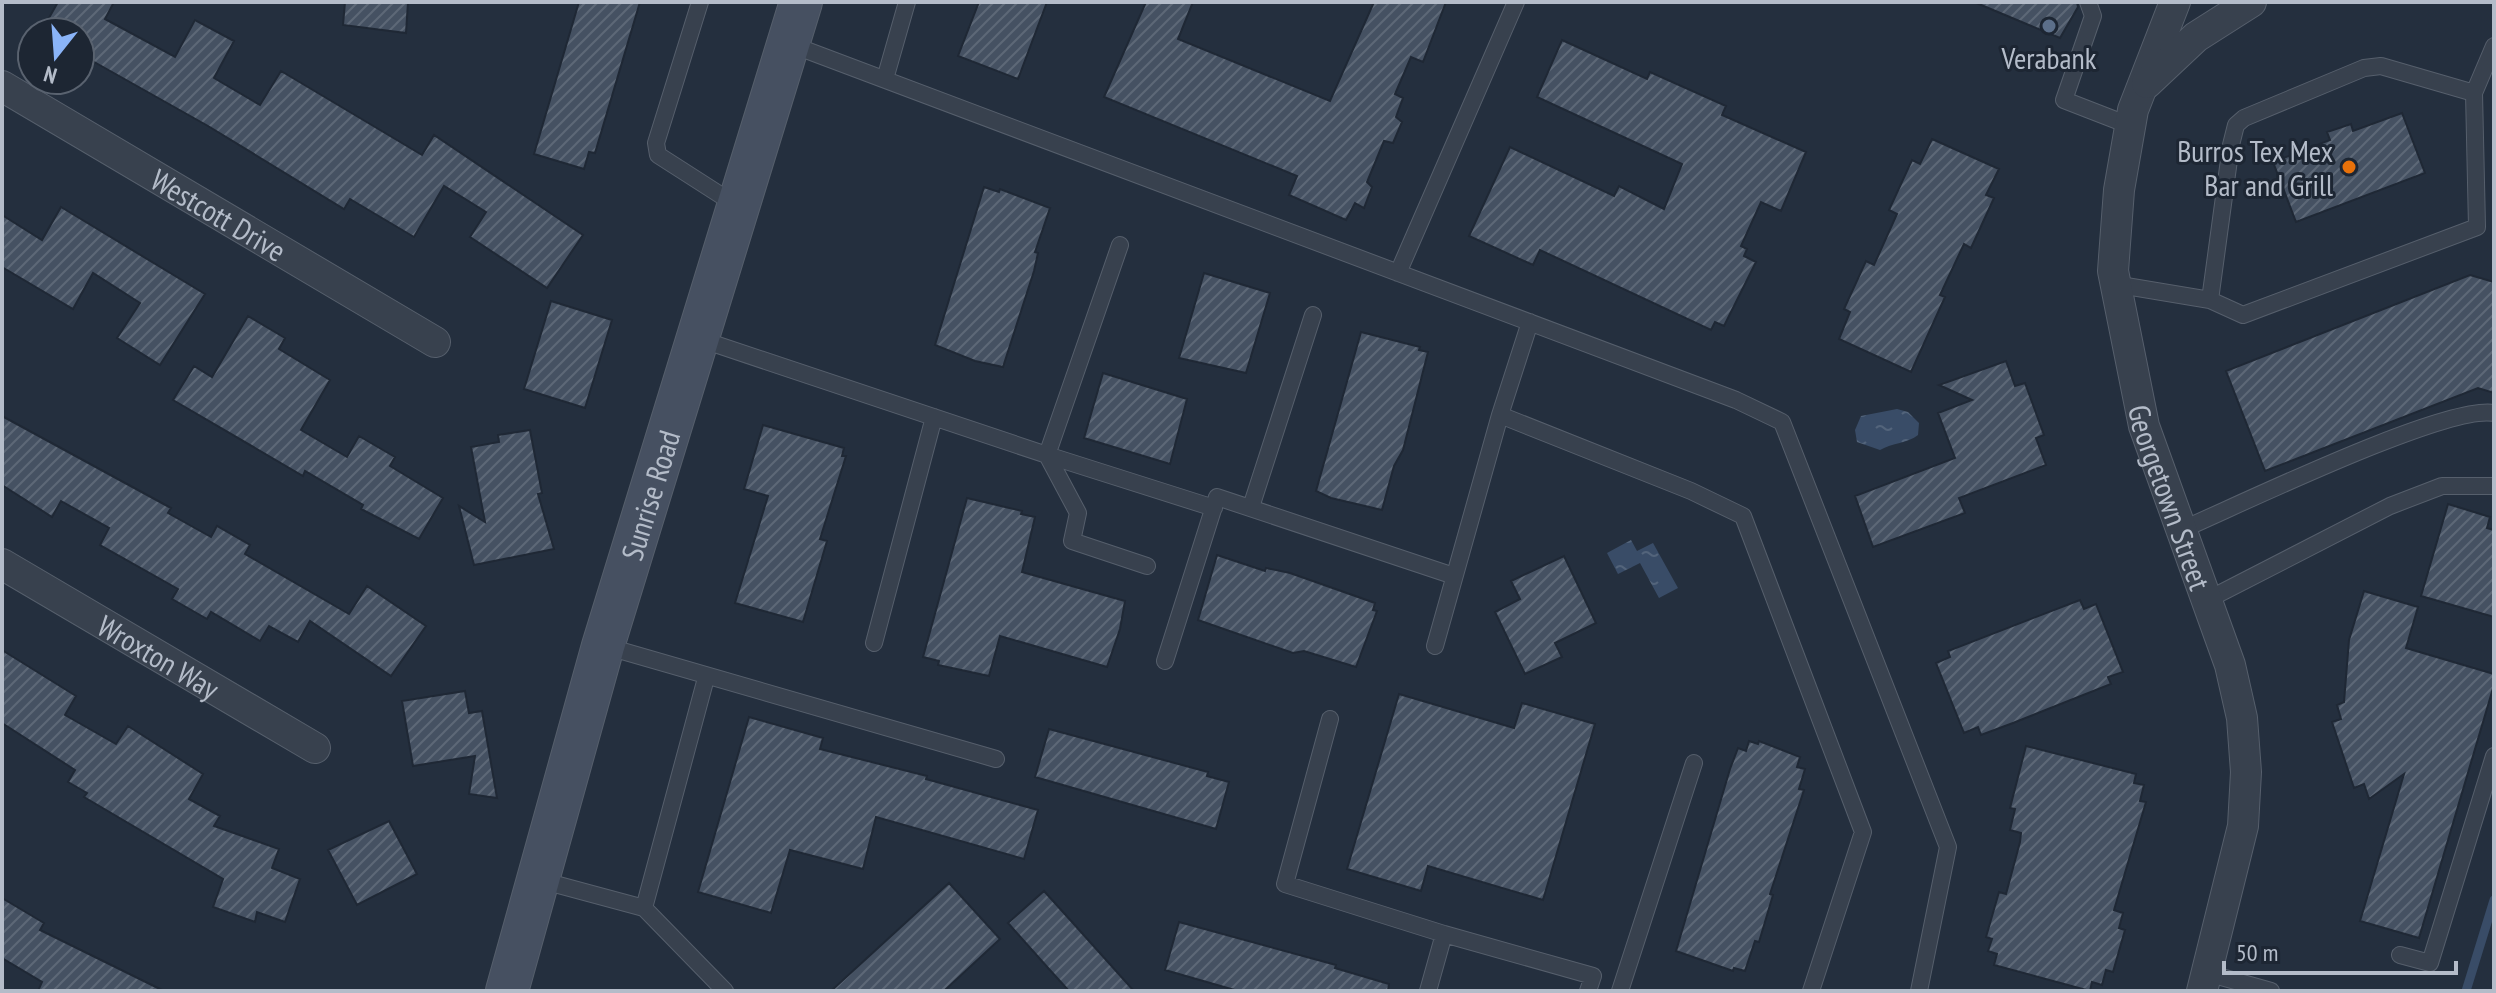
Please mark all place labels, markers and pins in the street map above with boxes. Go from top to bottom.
marker: Verabank [2040,17,2058,35]
place label: Verabank [2001,38,2097,77]
place label: Burros Tex Mex Bar and Grill [2177,131,2333,204]
marker: Burros Tex Mex Bar and Grill [2340,158,2358,176]

